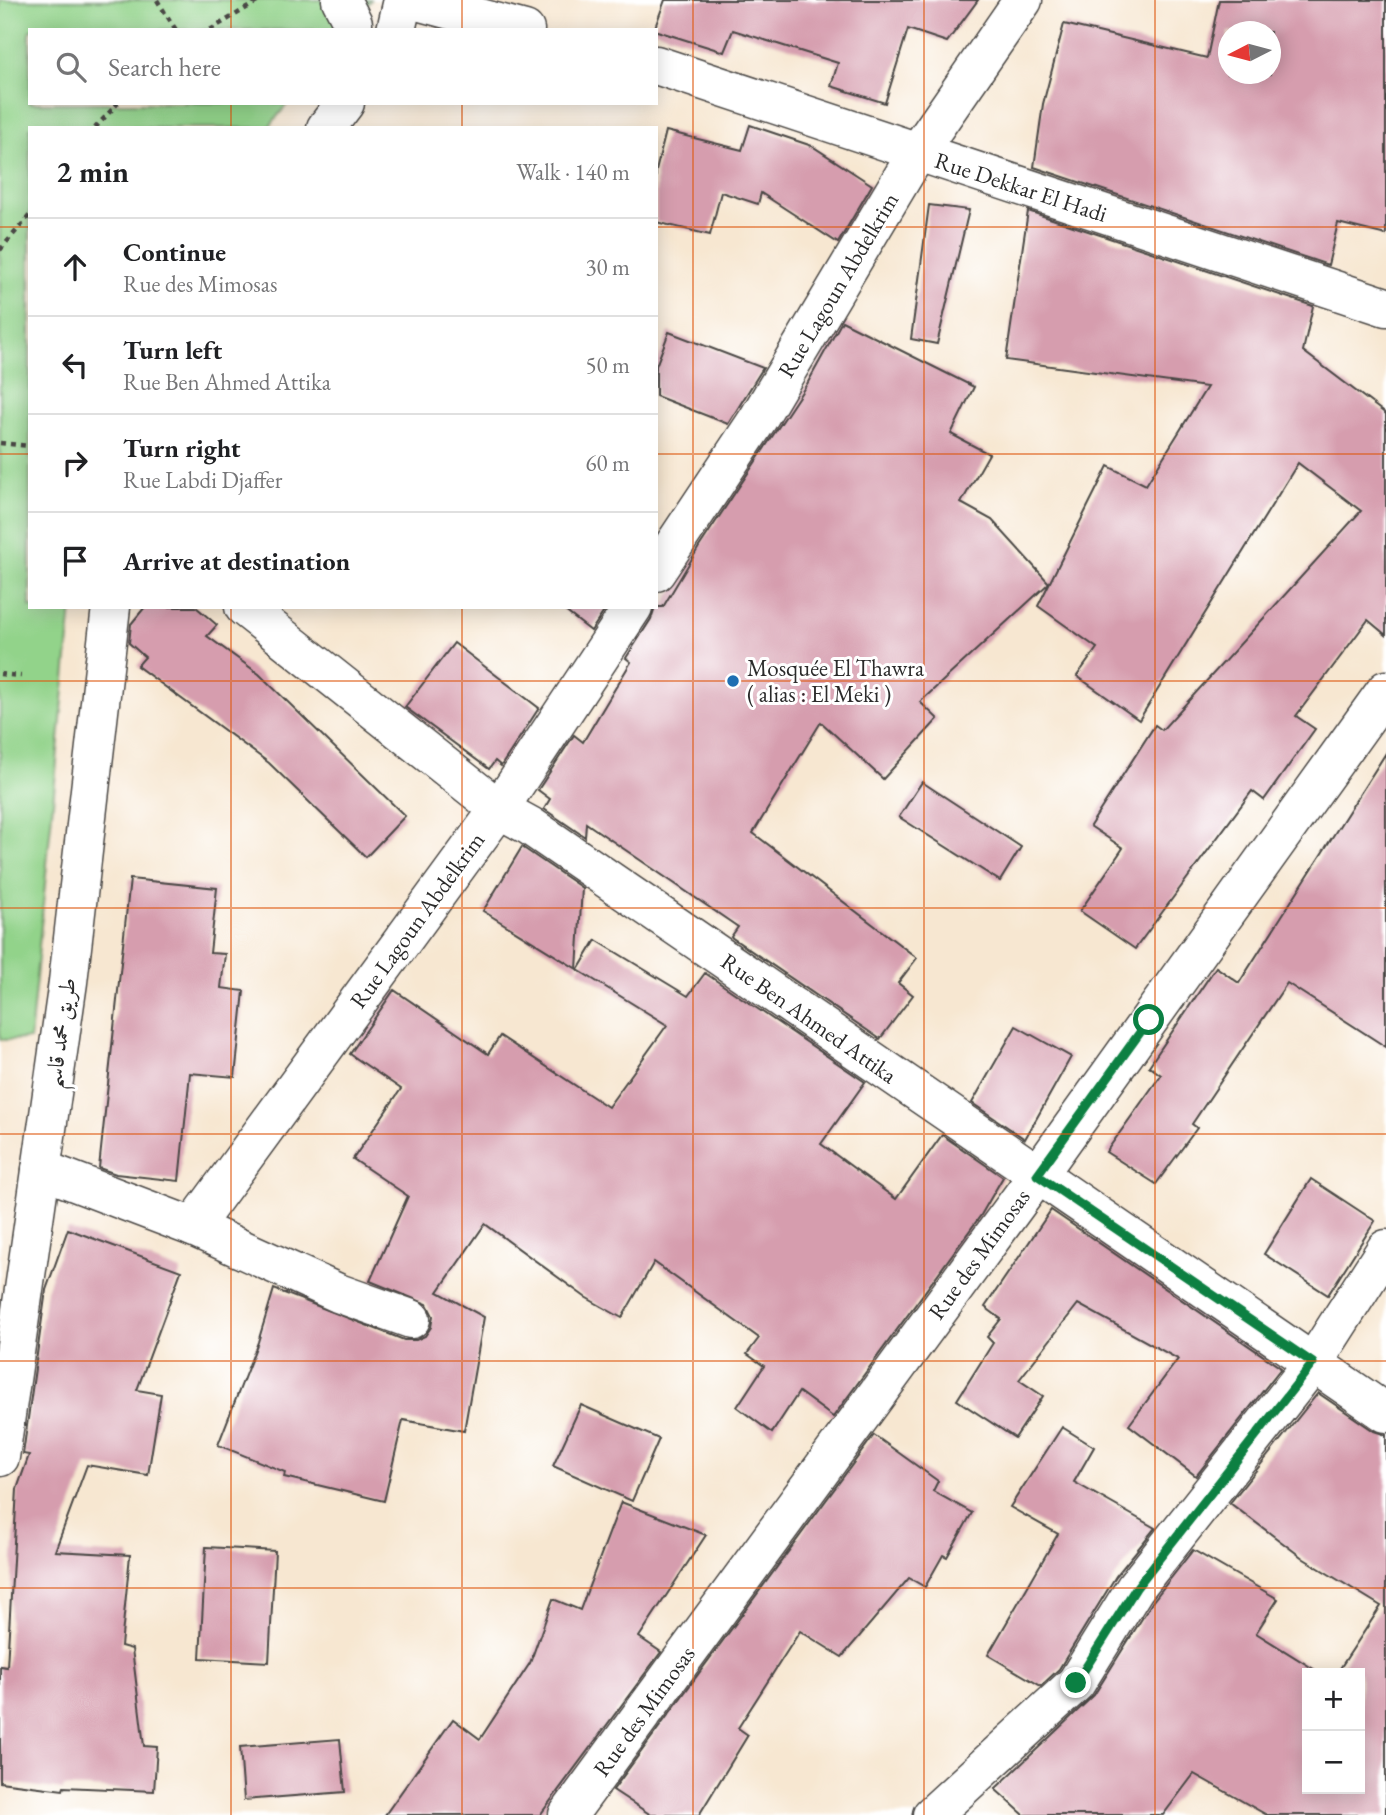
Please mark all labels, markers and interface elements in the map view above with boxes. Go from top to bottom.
north arrow [1218,21,1281,84]
search box [28,28,658,105]
icon: search [52,48,90,86]
text: Search here [108,50,221,84]
street label: Rue Dekkar El Hadi [931,145,1111,229]
text: 2 min [56,152,129,191]
text: Walk · 140 m [516,157,630,187]
street label: Rue Lagoun Abdelkrim [771,187,905,383]
text: Continue [123,235,226,269]
icon: ahead [56,248,94,286]
text: 30 m [585,252,630,282]
text: Rue des Mimosas [123,269,277,299]
text: Turn left [123,333,222,367]
icon: left [56,346,94,384]
text: 50 m [585,350,630,380]
text: Rue Ben Ahmed Attika [123,367,331,397]
text: Turn right [123,431,241,465]
icon: right [56,444,94,482]
text: 60 m [585,448,630,478]
text: Rue Labdi Djaffer [123,465,282,495]
icon: arrive [56,542,94,580]
text: Arrive at destination [123,544,350,578]
place label: Mosquée El Thawra ( alias : El Meki ) [747,653,925,709]
marker: Mosquée El Thawra ( alias : El Meki ) [725,673,741,689]
street label: Rue Lagoun Abdelkrim [343,826,491,1014]
street label: Rue Ben Ahmed Attika [715,946,903,1090]
street label: طريق محمد قاسم [37,976,91,1092]
route start [1133,1004,1164,1035]
street label: Rue des Mimosas [921,1183,1037,1325]
street label: Rue des Mimosas [586,1640,702,1782]
route end [1060,1667,1091,1698]
map controls [1302,1668,1365,1794]
button: + [1302,1668,1365,1731]
button: − [1302,1731,1365,1794]

